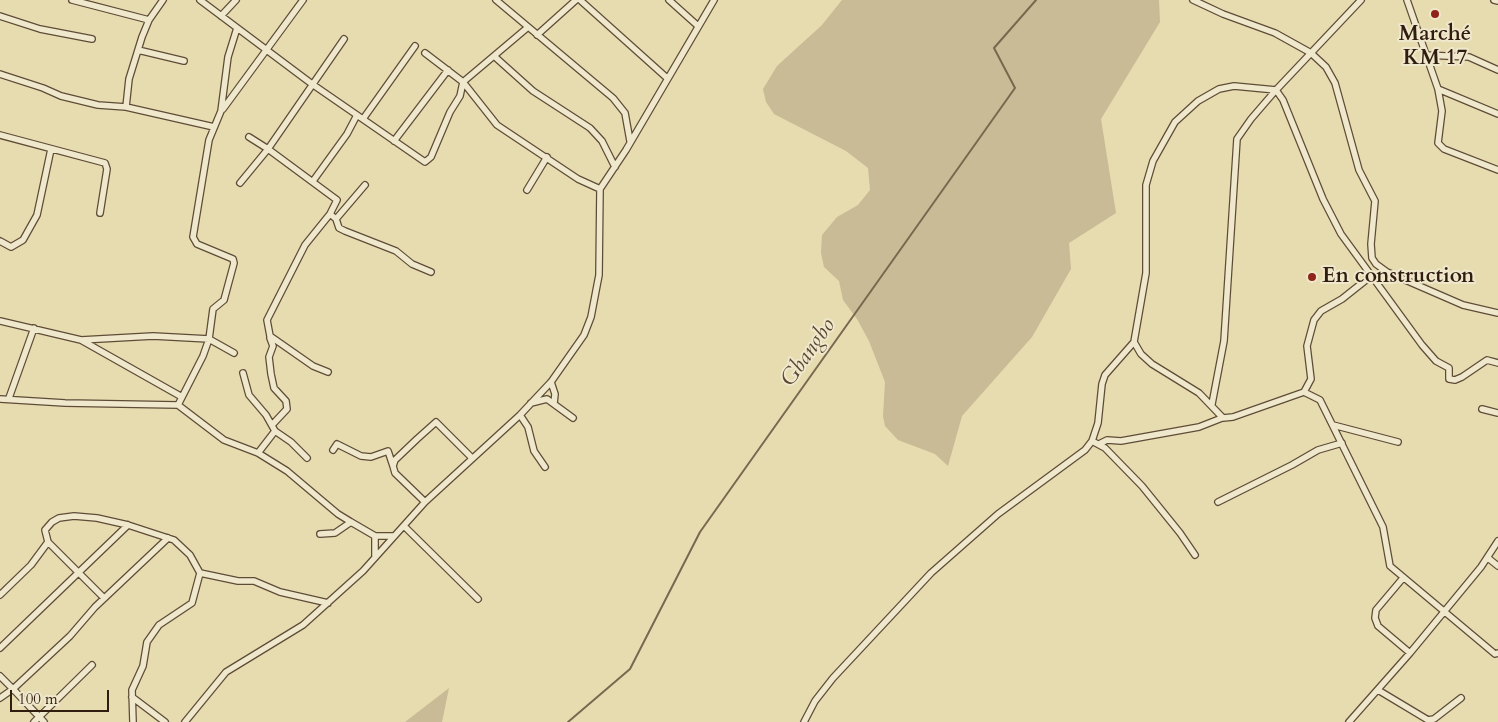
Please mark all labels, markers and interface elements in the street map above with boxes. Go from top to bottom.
marker: Marché KM 17 [1429,8,1441,20]
place label: Marché KM 17 [1399,22,1471,72]
place label: En construction [1322,264,1474,290]
marker: En construction [1306,271,1318,283]
water label: Gbangbo [776,314,842,392]
scale bar [12,680,111,712]
text: 100 m [18,689,58,709]

